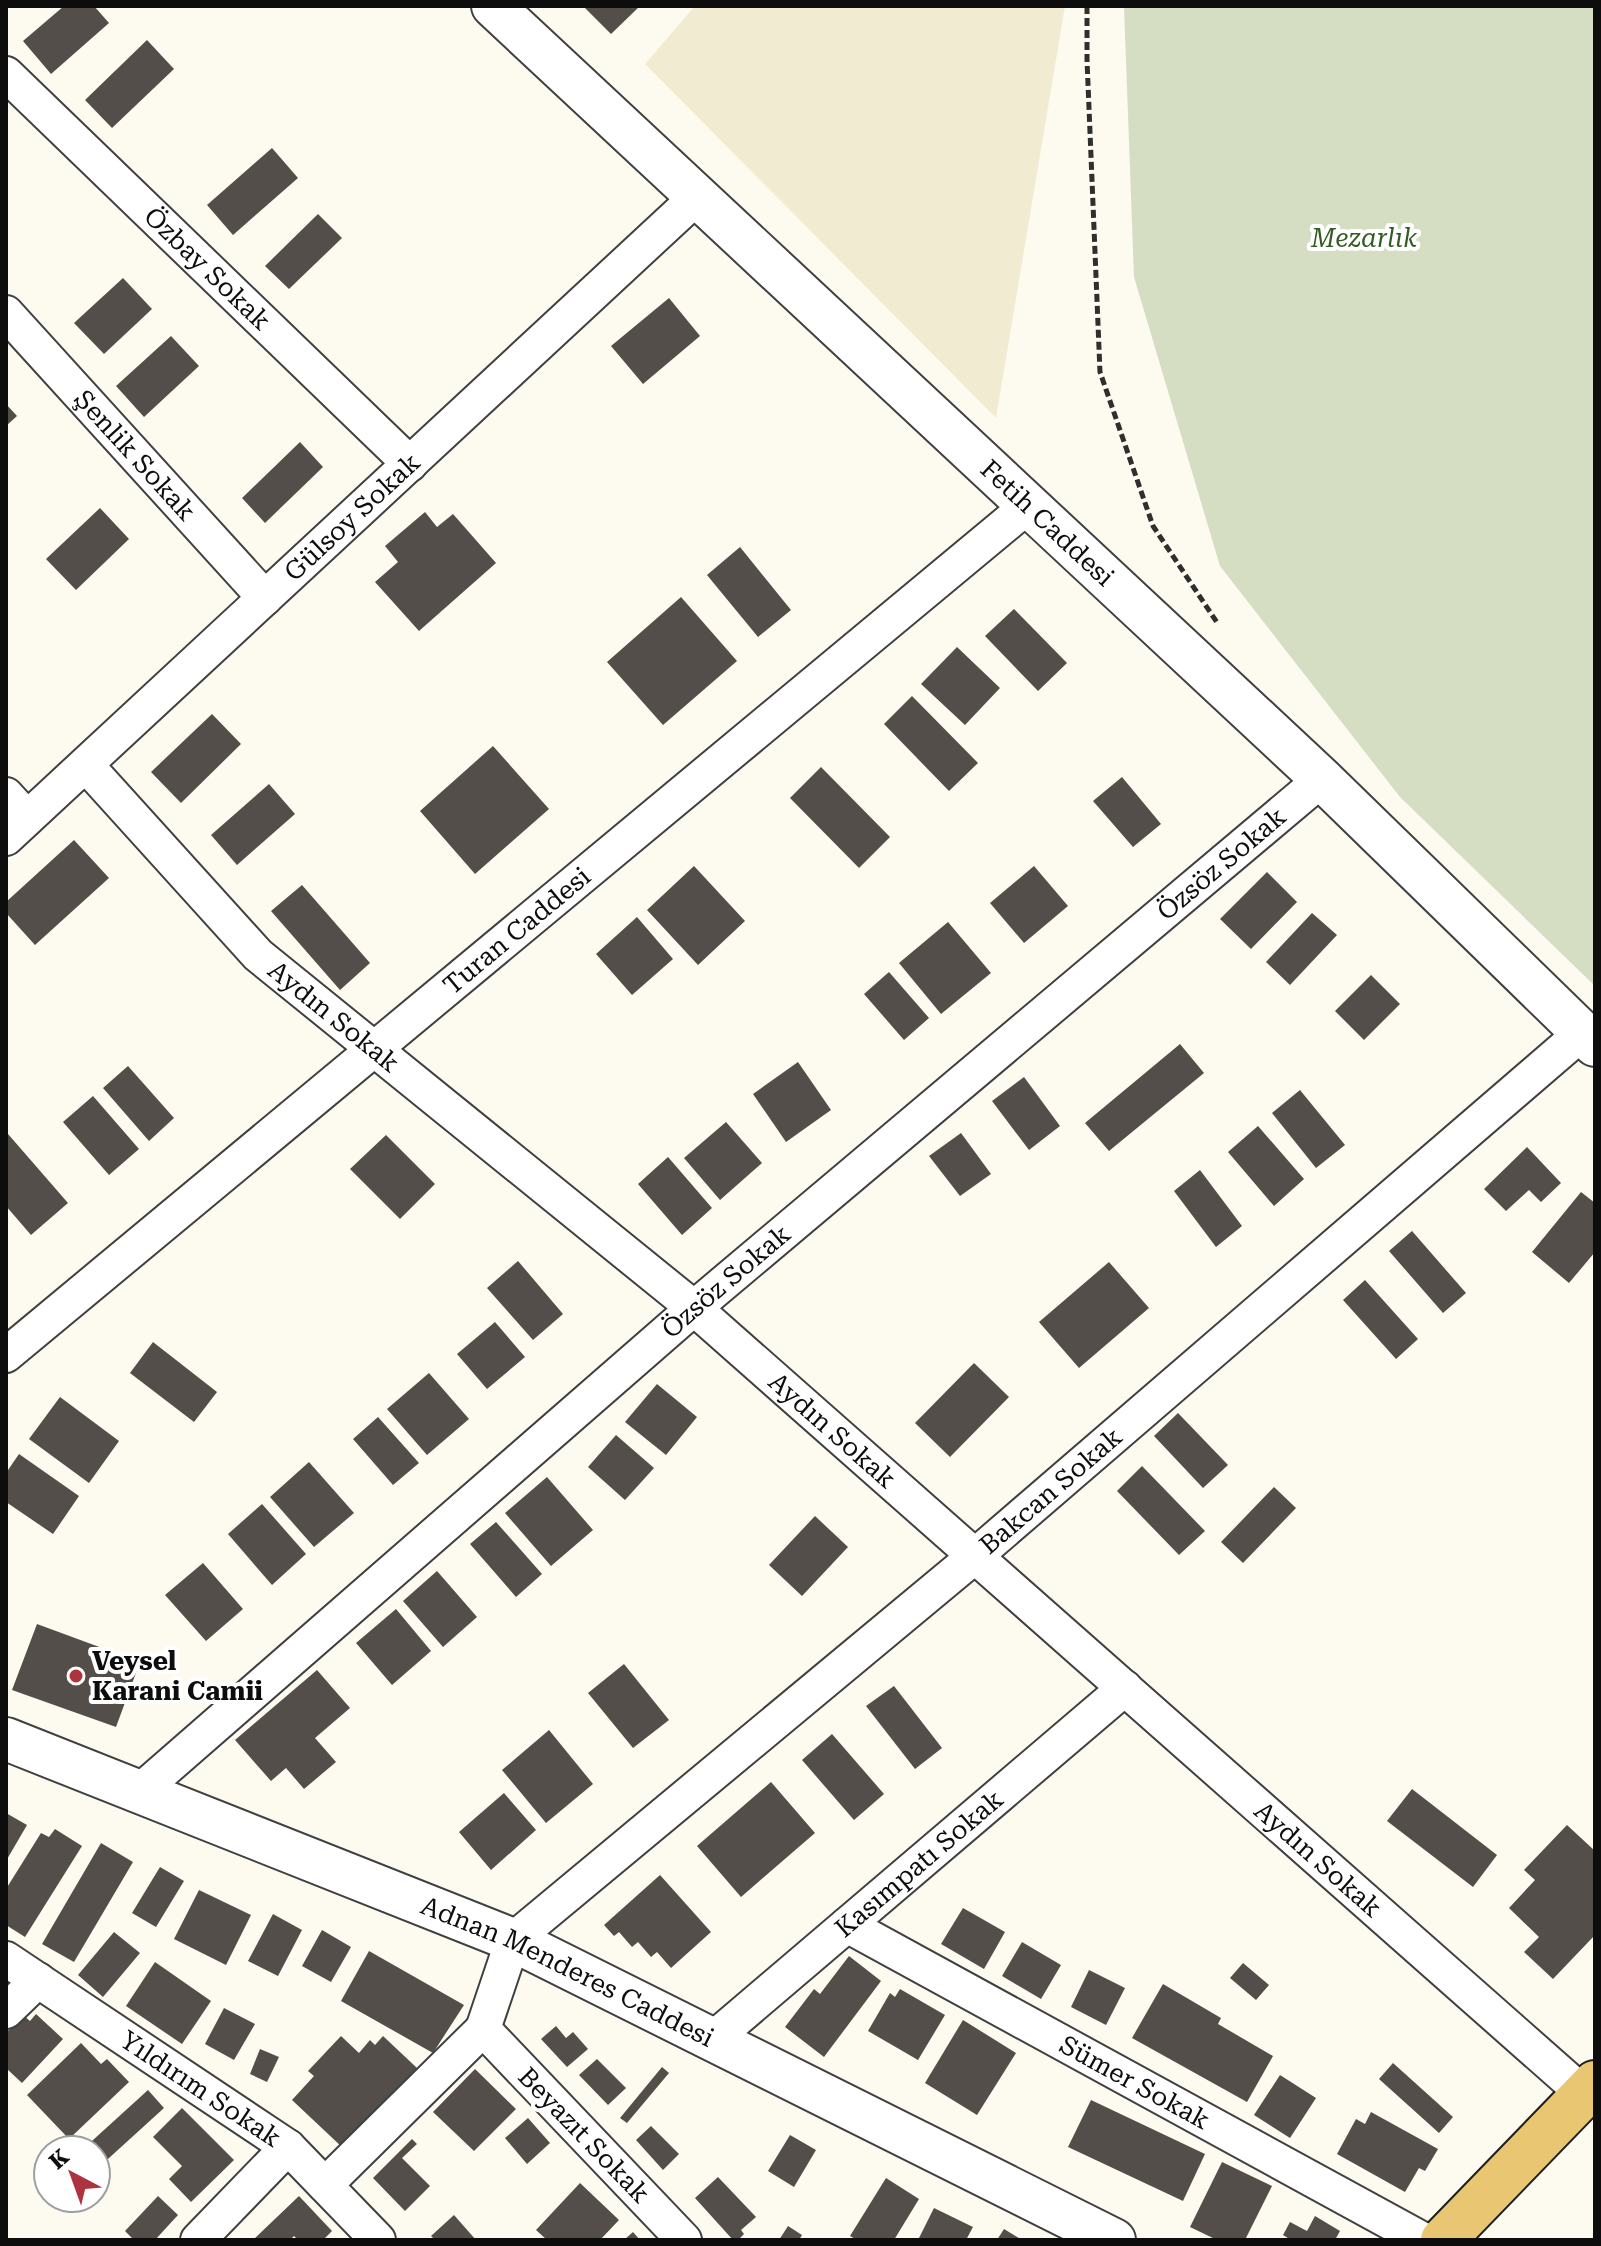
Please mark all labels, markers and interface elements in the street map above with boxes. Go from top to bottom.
street label: Özbay Sokak [138,200,277,336]
park label: Mezarlık [1310,223,1418,253]
street label: Şenlik Sokak [68,384,202,526]
street label: Gülsoy Sokak [278,447,426,587]
street label: Fetih Caddesi [975,454,1120,592]
street label: Özsöz Sokak [1150,801,1292,926]
street label: Turan Caddesi [437,861,596,1000]
street label: Aydın Sokak [263,955,405,1078]
street label: Özsöz Sokak [655,1219,796,1344]
street label: Aydın Sokak [763,1366,902,1494]
street label: Bakcan Sokak [974,1421,1128,1560]
place label: Veysel Karani Camii [92,1646,263,1706]
marker: Veysel Karani Camii [67,1667,85,1685]
street label: Kasımpatı Sokak [829,1784,1009,1943]
street label: Aydın Sokak [1249,1795,1388,1923]
street label: Adnan Menderes Caddesi [417,1890,719,2053]
street label: Yıldırım Sokak [115,2024,287,2153]
street label: Sümer Sokak [1055,2029,1215,2135]
street label: Beyazıt Sokak [512,2061,656,2209]
north arrow [32,2134,112,2214]
text: K [44,2144,74,2174]

